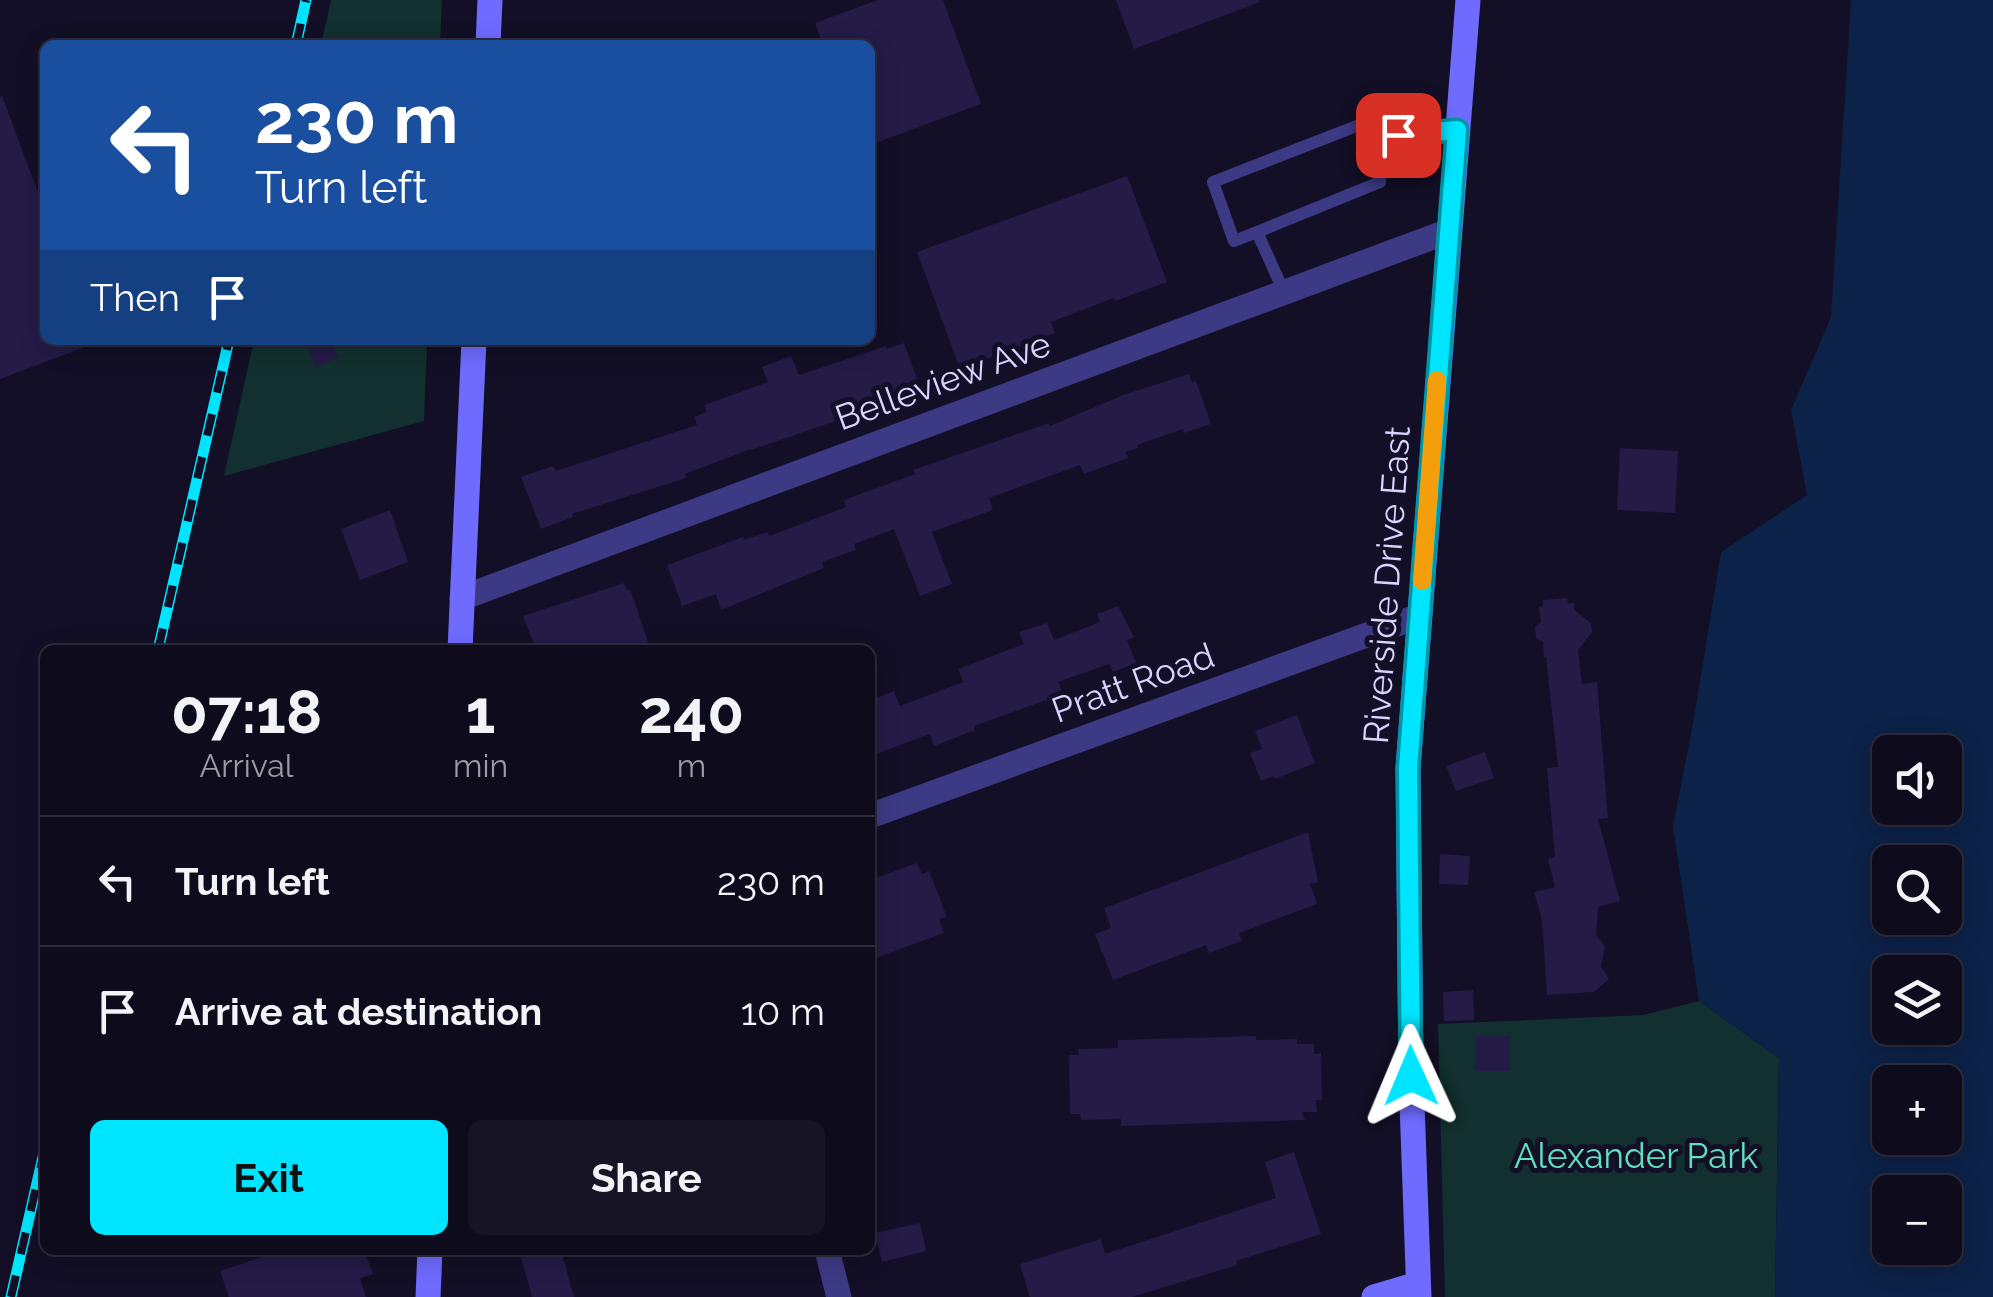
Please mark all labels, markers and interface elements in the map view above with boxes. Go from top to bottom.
text: 230 m [255,77,459,159]
icon: left [90,80,220,210]
pin [1356,93,1441,178]
icon: arrive [1371,108,1426,163]
text: Turn left [255,161,427,214]
icon: arrive [200,270,255,325]
text: Then [90,275,180,320]
street label: Belleview Ave [830,323,1056,438]
street label: Riverside Drive East [1355,425,1418,745]
street label: Pratt Road [1046,634,1219,731]
text: 07:18 [171,677,322,747]
text: 1 [466,677,495,747]
text: 240 [639,677,744,747]
map controls [1872,735,1962,1265]
button: sound [1872,735,1962,825]
text: Arrival [200,747,293,784]
text: min [453,747,508,784]
text: m [677,747,706,784]
button: search [1872,845,1962,935]
icon: left [90,854,145,909]
text: Turn left [175,859,330,904]
text: 230 m [717,859,825,904]
button: layers [1872,955,1962,1045]
icon: arrive [90,984,145,1039]
text: Arrive at destination [175,989,542,1034]
text: 10 m [741,989,825,1034]
position arrow [1359,1024,1463,1128]
button: + [1872,1065,1962,1155]
button: Exit [90,1120,448,1235]
button: Share [468,1120,825,1235]
park label: Alexander Park [1514,1135,1759,1176]
button: − [1872,1175,1962,1265]

